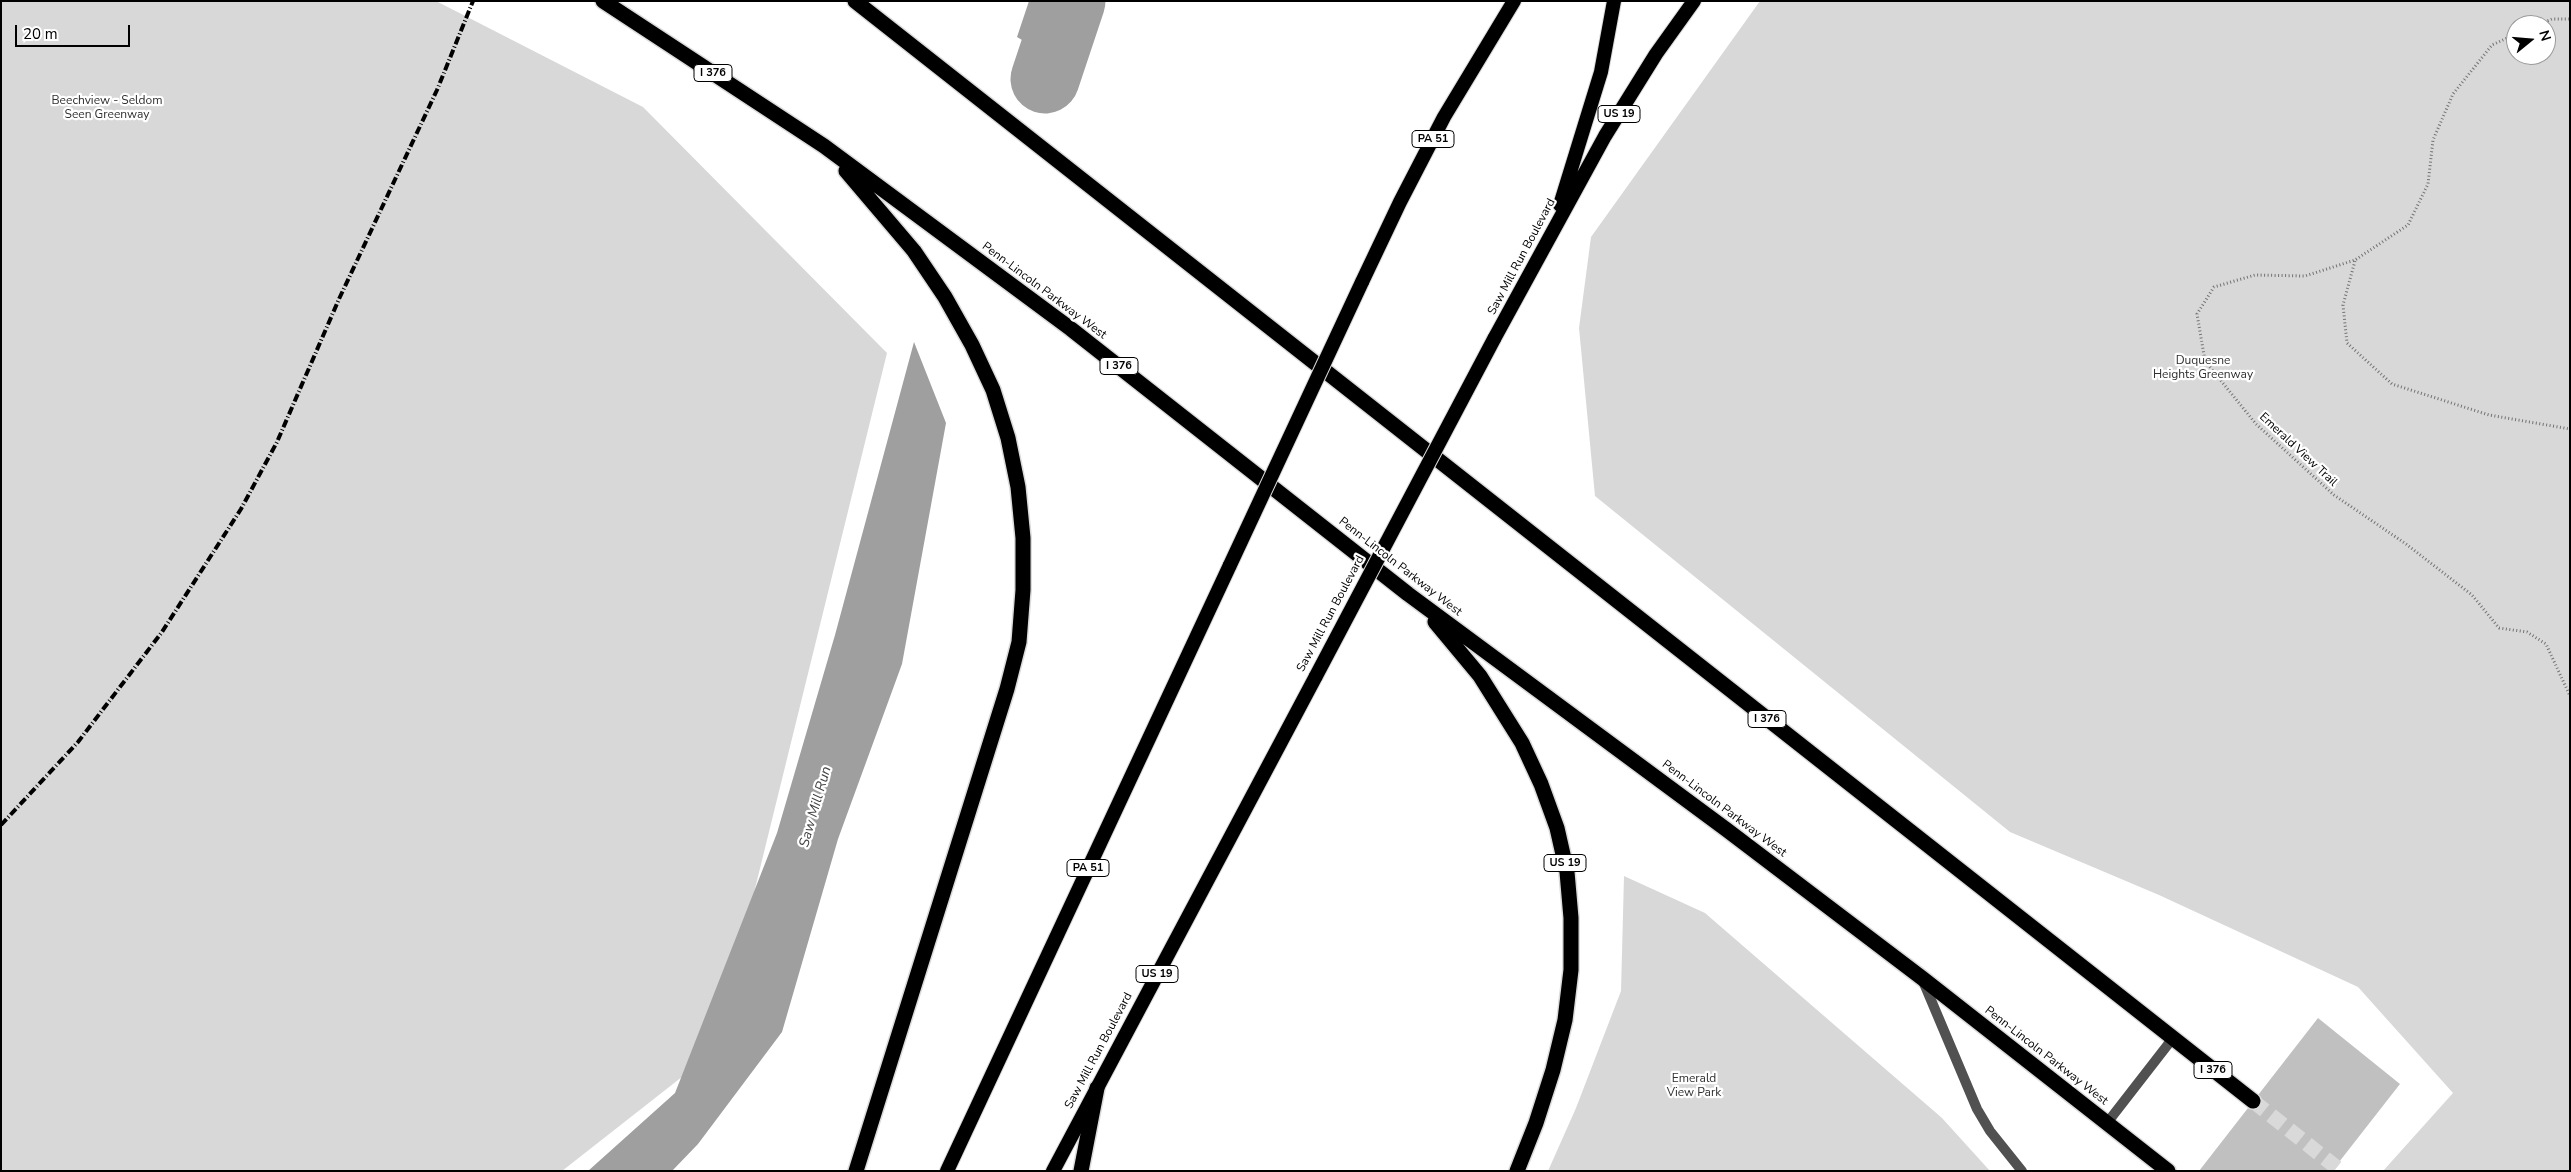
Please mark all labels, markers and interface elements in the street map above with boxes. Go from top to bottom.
scale bar [18,15,132,47]
north arrow [2506,15,2556,65]
text: 20 m [23,24,58,44]
text: N [2534,28,2555,44]
road number: I 376 [694,64,732,82]
park label: Beechview - Seldom Seen Greenway [51,94,163,122]
road number: US 19 [1598,106,1640,122]
road number: PA 51 [1412,130,1454,148]
street label: Saw Mill Run Boulevard [1485,196,1559,318]
street label: Penn-Lincoln Parkway West [979,239,1109,343]
park label: Duquesne Heights Greenway [2153,354,2253,382]
road number: I 376 [1100,358,1138,374]
street label: Emerald View Trail [2256,410,2340,490]
street label: Penn-Lincoln Parkway West [1336,514,1464,620]
street label: Saw Mill Run Boulevard [1294,553,1368,675]
road number: I 376 [1748,711,1786,728]
street label: Penn-Lincoln Parkway West [1659,757,1789,861]
water label: Saw Mill Run [796,765,836,849]
road number: US 19 [1544,854,1586,871]
road number: PA 51 [1067,860,1109,876]
road number: US 19 [1136,966,1178,982]
street label: Saw Mill Run Boulevard [1062,990,1136,1112]
street label: Penn-Lincoln Parkway West [1982,1003,2110,1109]
road number: I 376 [2194,1062,2232,1078]
park label: Emerald View Park [1667,1072,1721,1100]

